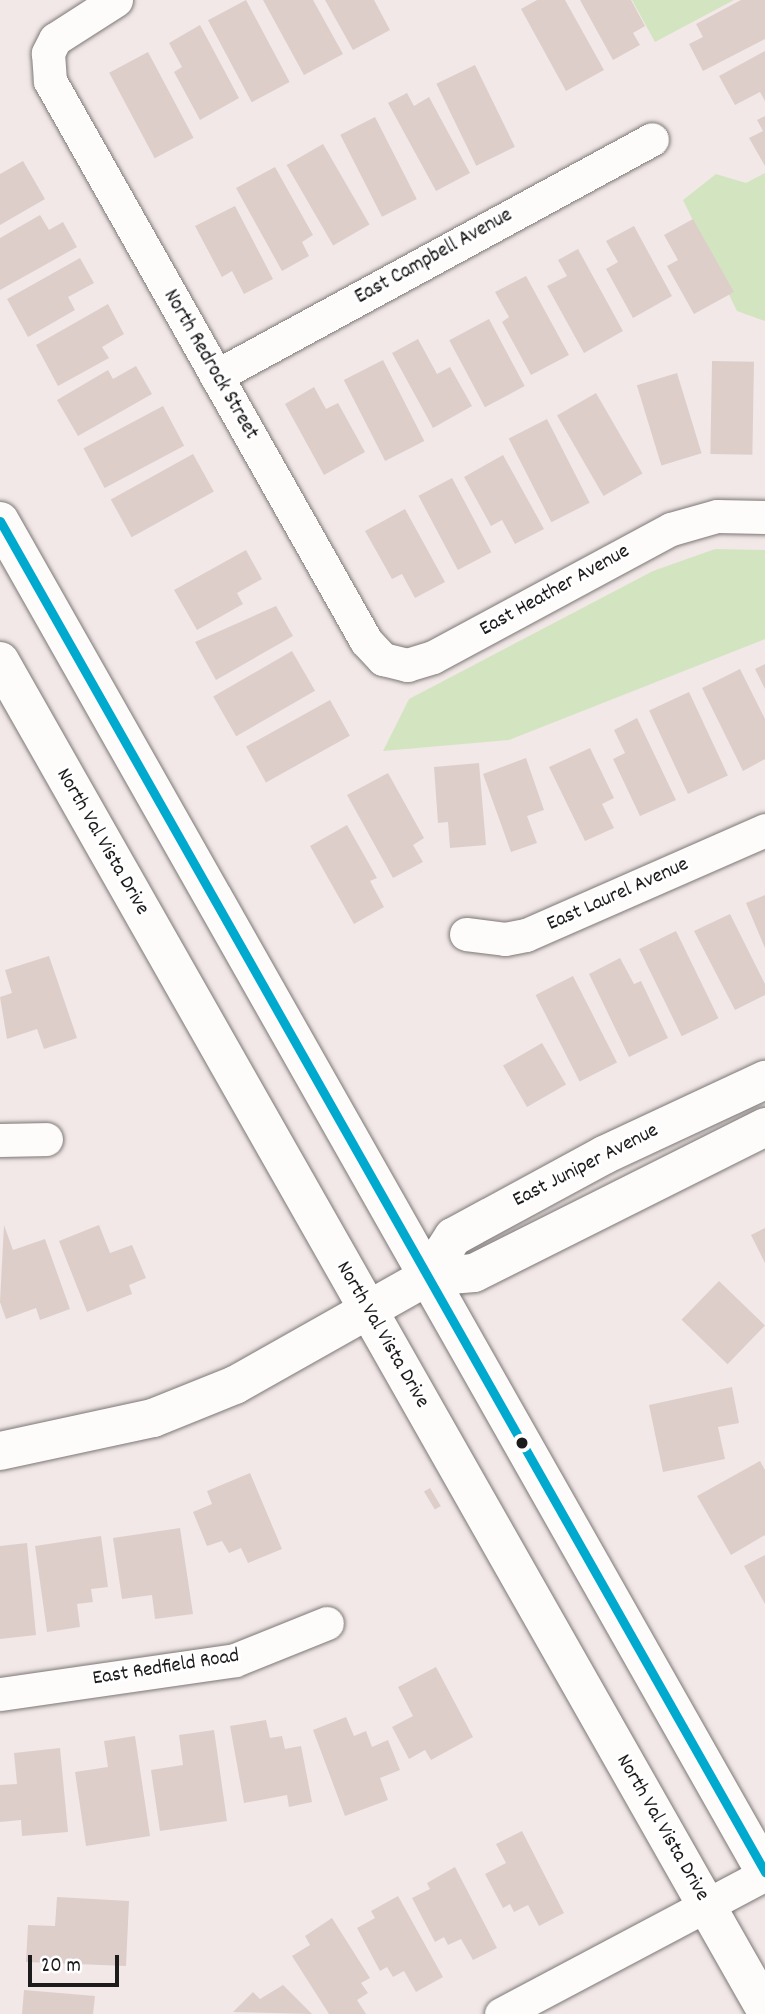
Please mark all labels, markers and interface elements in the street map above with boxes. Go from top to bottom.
street label: East Campbell Avenue [351,203,517,311]
street label: North Redrock Street [157,286,263,444]
street label: East Heather Avenue [476,539,634,643]
street label: North Val Vista Drive [50,764,154,920]
street label: East Laurel Avenue [543,852,693,938]
street label: East Juniper Avenue [509,1118,663,1214]
street label: North Val Vista Drive [330,1257,434,1413]
unlabelled marker [515,1436,529,1450]
street label: East Redfield Road [91,1644,241,1692]
street label: North Val Vista Drive [610,1750,714,1906]
scale bar [32,1940,122,1984]
text: 20 m [41,1952,81,1982]

